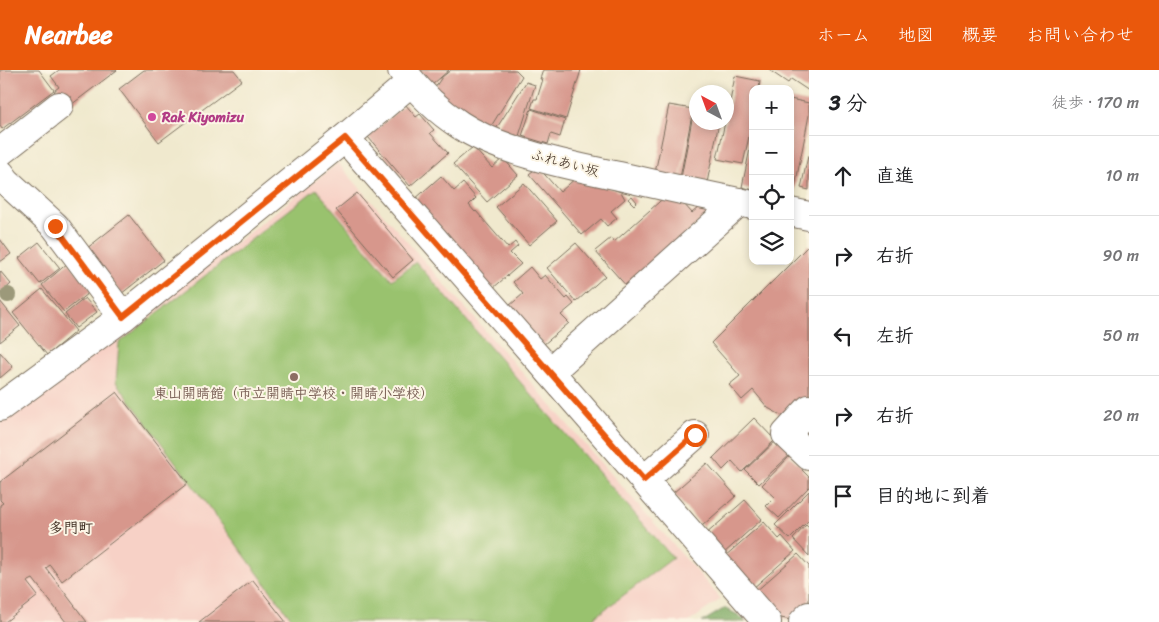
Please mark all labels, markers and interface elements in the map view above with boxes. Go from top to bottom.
text: Nearbee [25,14,113,56]
text: ホーム [817,19,870,51]
text: 地図 [898,19,934,51]
text: 概要 [962,19,998,51]
text: お問い合わせ [1026,19,1134,51]
text: 3 分 [829,84,867,122]
north arrow [689,85,734,130]
map controls [749,85,794,265]
button: + [749,85,794,130]
text: 徒歩 · 170 m [1052,88,1139,117]
place label: Rak Kiyomizu [161,105,244,130]
marker: Rak Kiyomizu [146,111,158,123]
button: − [749,130,794,175]
street label: ふれあい坂 [528,142,602,184]
text: 直進 [876,159,914,192]
text: 10 m [1106,161,1139,190]
icon: ahead [829,162,857,190]
button: locate [749,175,794,220]
route end [44,215,67,238]
button: layers [749,220,794,265]
text: 右折 [876,239,914,272]
text: 90 m [1103,241,1139,270]
icon: right [829,242,857,270]
text: 左折 [876,319,914,352]
text: 50 m [1103,321,1139,350]
icon: left [829,322,857,350]
marker: 東山開睛館（市立開睛中学校・開睛小学校） [288,371,300,383]
place label: 東山開睛館（市立開睛中学校・開睛小学校） [154,381,434,406]
text: 右折 [876,399,914,432]
text: 20 m [1103,401,1139,430]
icon: right [829,402,857,430]
route start [684,424,707,447]
text: 目的地に到着 [876,479,990,512]
icon: arrive [829,482,857,510]
district label: 多門町 [48,515,94,541]

